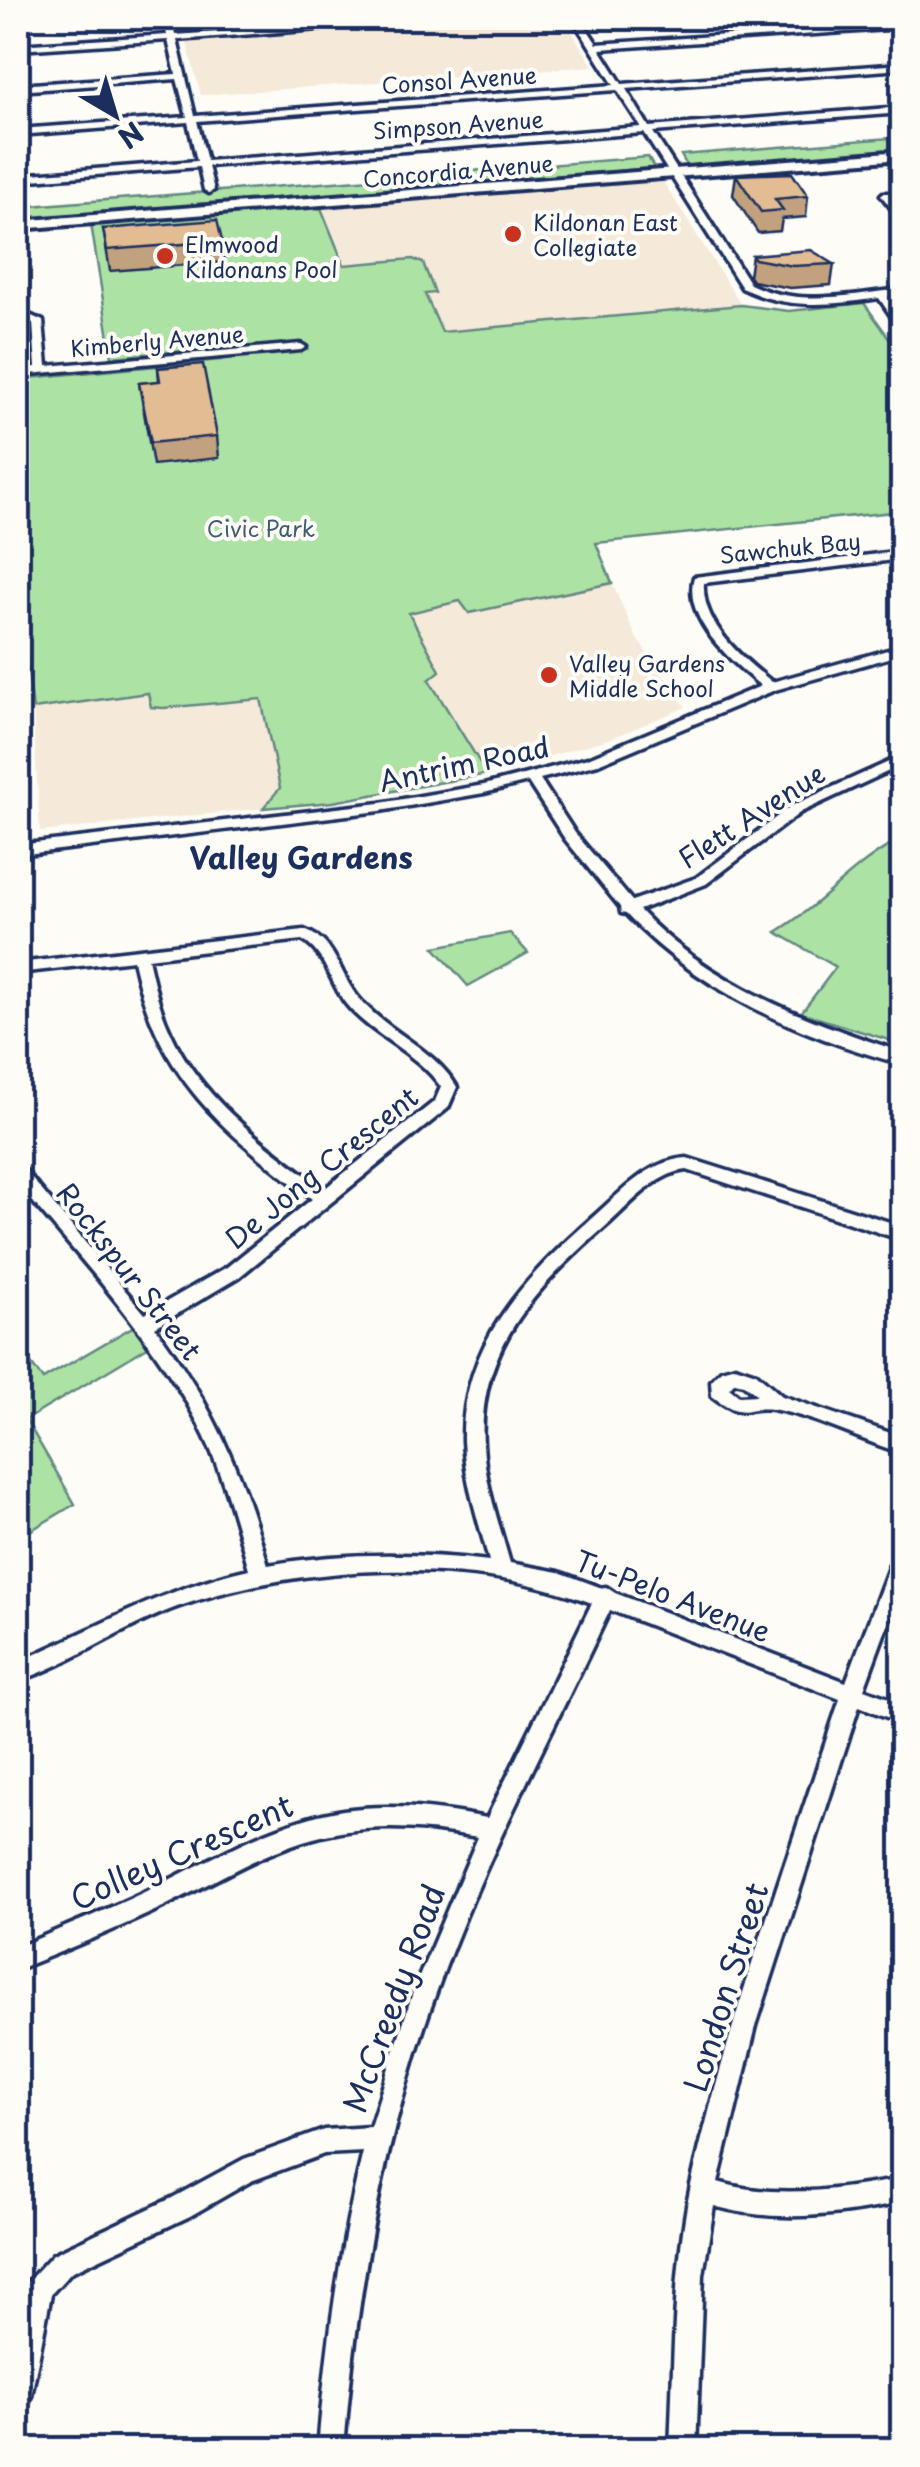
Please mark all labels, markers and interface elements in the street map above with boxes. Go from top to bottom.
street label: Consol Avenue [380,57,538,101]
north arrow [65,65,165,165]
street label: Simpson Avenue [372,102,544,146]
text: N [109,112,153,160]
street label: Concordia Avenue [361,145,555,195]
place label: Kildonan East Collegiate [533,205,678,263]
marker: Kildonan East Collegiate [502,223,524,245]
place label: Elmwood Kildonans Pool [185,227,338,285]
marker: Elmwood Kildonans Pool [154,245,176,267]
street label: Kimberly Avenue [69,316,245,364]
park label: Civic Park [207,511,315,544]
street label: Sawchuk Bay [718,523,862,571]
place label: Valley Gardens Middle School [569,646,725,704]
marker: Valley Gardens Middle School [538,664,560,686]
street label: Antrim Road [375,724,553,802]
street label: Flett Avenue [669,751,833,879]
district label: Valley Gardens [189,834,413,879]
street label: De Jong Crescent [215,1075,427,1259]
street label: Rockspur Street [47,1173,213,1369]
street label: Tu-Pelo Avenue [569,1538,777,1652]
street label: Colley Crescent [62,1780,300,1922]
street label: London Street [670,1876,780,2098]
street label: McCreedy Road [329,1877,457,2119]

